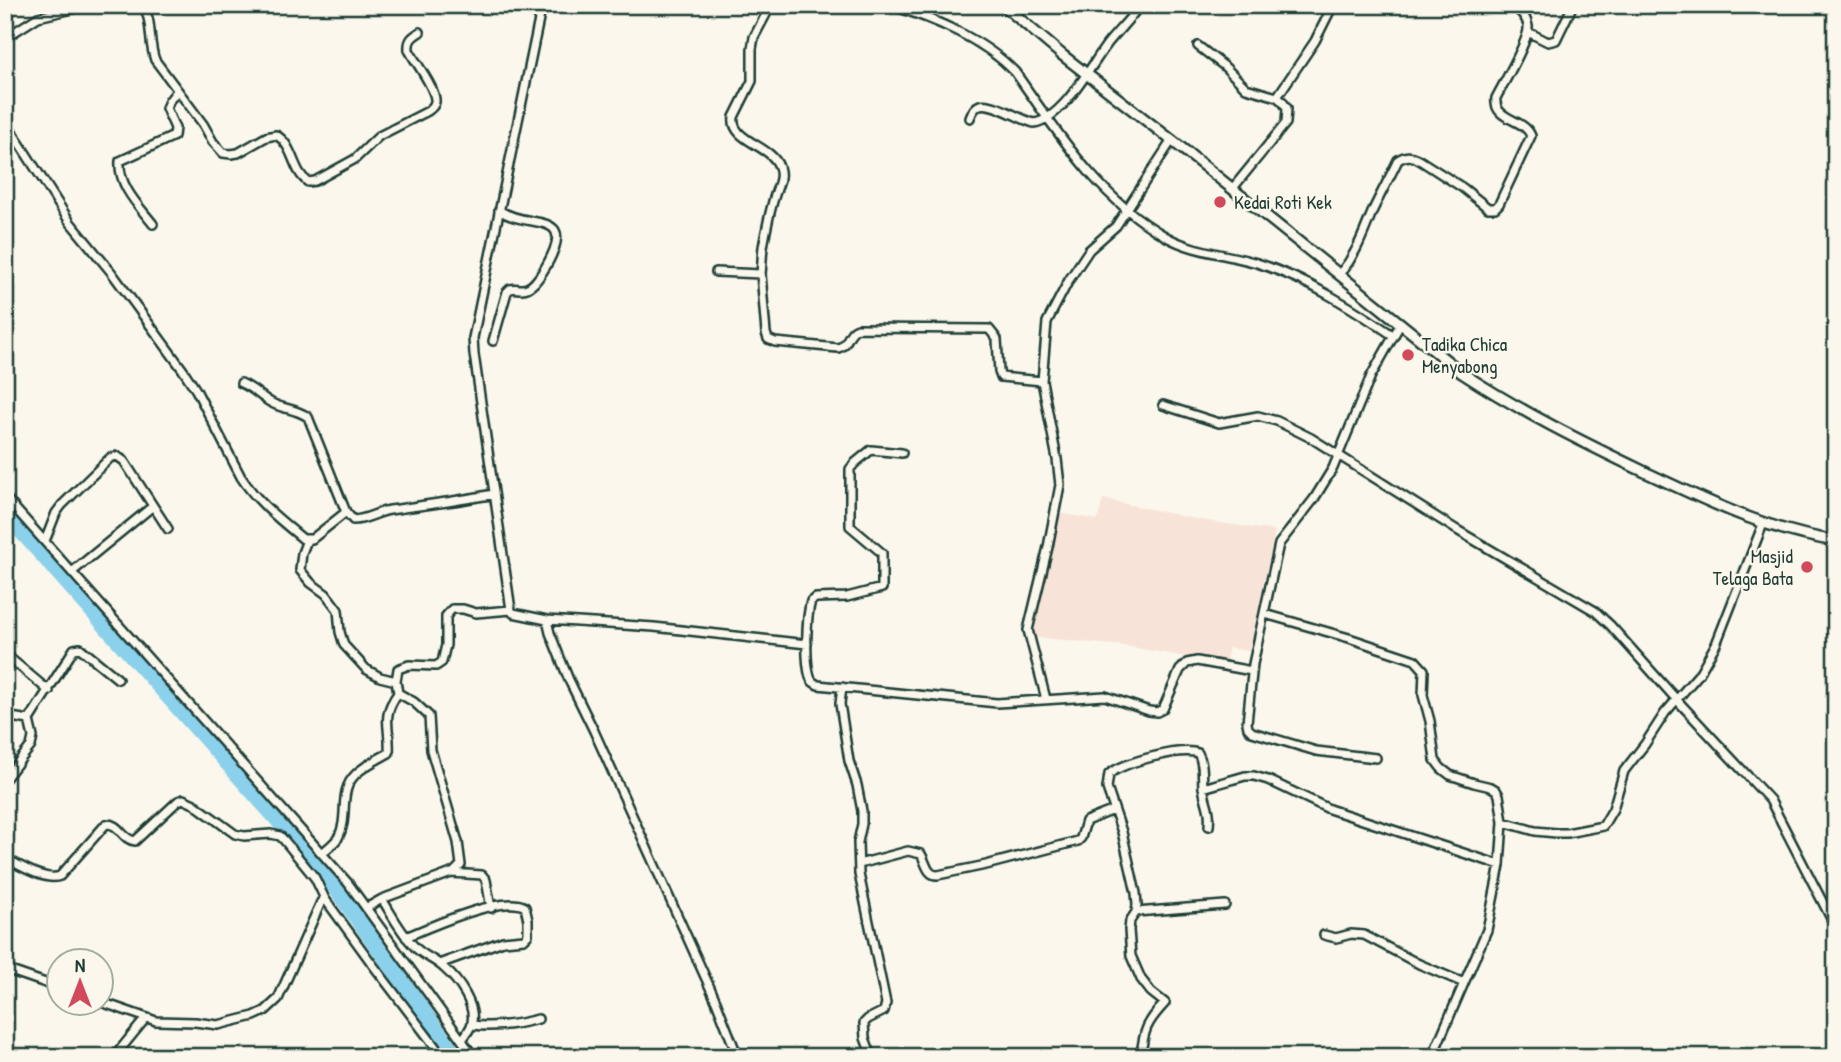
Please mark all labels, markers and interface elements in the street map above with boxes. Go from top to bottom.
place label: Kedai Roti Kek [1234,189,1332,215]
marker: Kedai Roti Kek [1212,194,1228,210]
place label: Tadika Chica Menyabong [1422,331,1508,379]
marker: Tadika Chica Menyabong [1400,347,1416,363]
place label: Masjid Telaga Bata [1713,543,1794,591]
marker: Masjid Telaga Bata [1799,559,1815,575]
north arrow [46,946,116,1016]
text: N [75,952,85,978]

